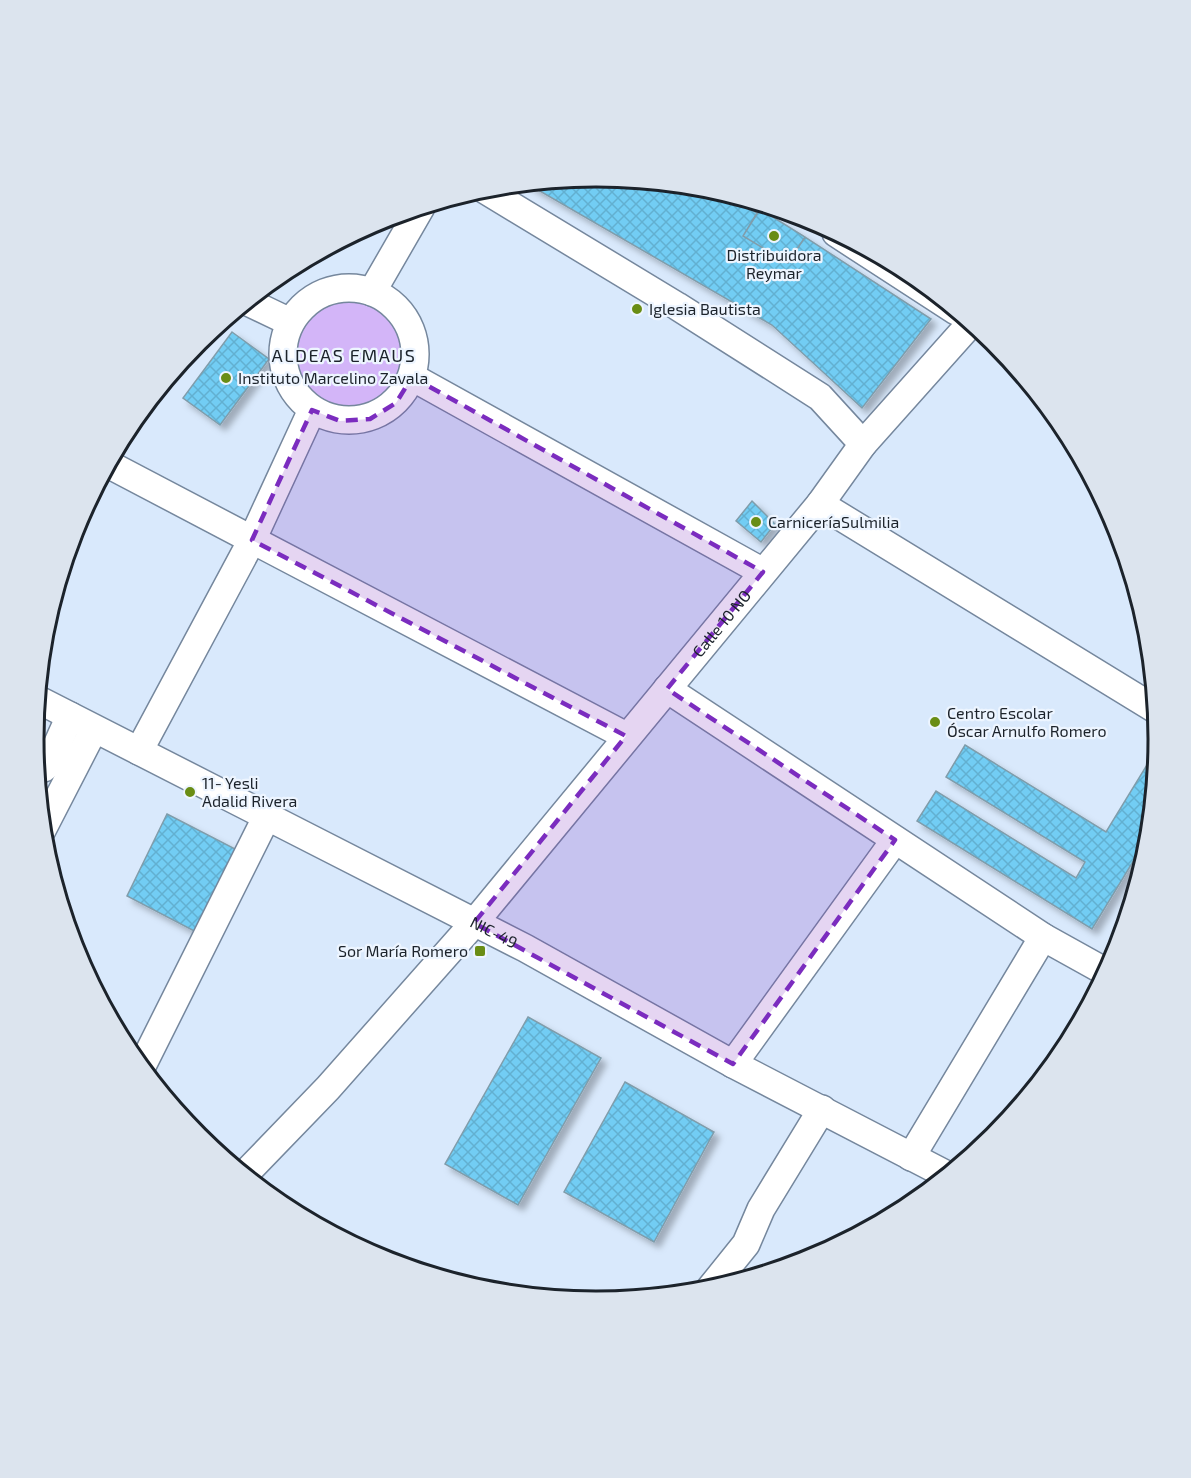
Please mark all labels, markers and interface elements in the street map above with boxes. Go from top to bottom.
marker: Distribuidora Reymar [767,229,781,243]
place label: Distribuidora Reymar [727,245,821,282]
place label: Iglesia Bautista [649,299,761,318]
marker: Iglesia Bautista [630,302,644,316]
district label: ALDEAS EMAUS [272,344,416,366]
place label: Instituto Marcelino Zavala [238,368,428,387]
marker: Instituto Marcelino Zavala [219,371,233,385]
place label: CarniceríaSulmilia [768,512,899,531]
marker: CarniceríaSulmilia [749,515,763,529]
street label: Calle 10 NO [688,586,754,660]
place label: Centro Escolar Óscar Arnulfo Romero [947,703,1107,740]
marker: Centro Escolar Óscar Arnulfo Romero [928,715,942,729]
place label: 11- Yesli Adalid Rivera [202,773,297,810]
marker: 11- Yesli Adalid Rivera [183,785,197,799]
street label: NIC-49 [467,912,521,952]
place label: Sor María Romero [338,941,468,960]
marker: Sor María Romero [473,944,487,958]

